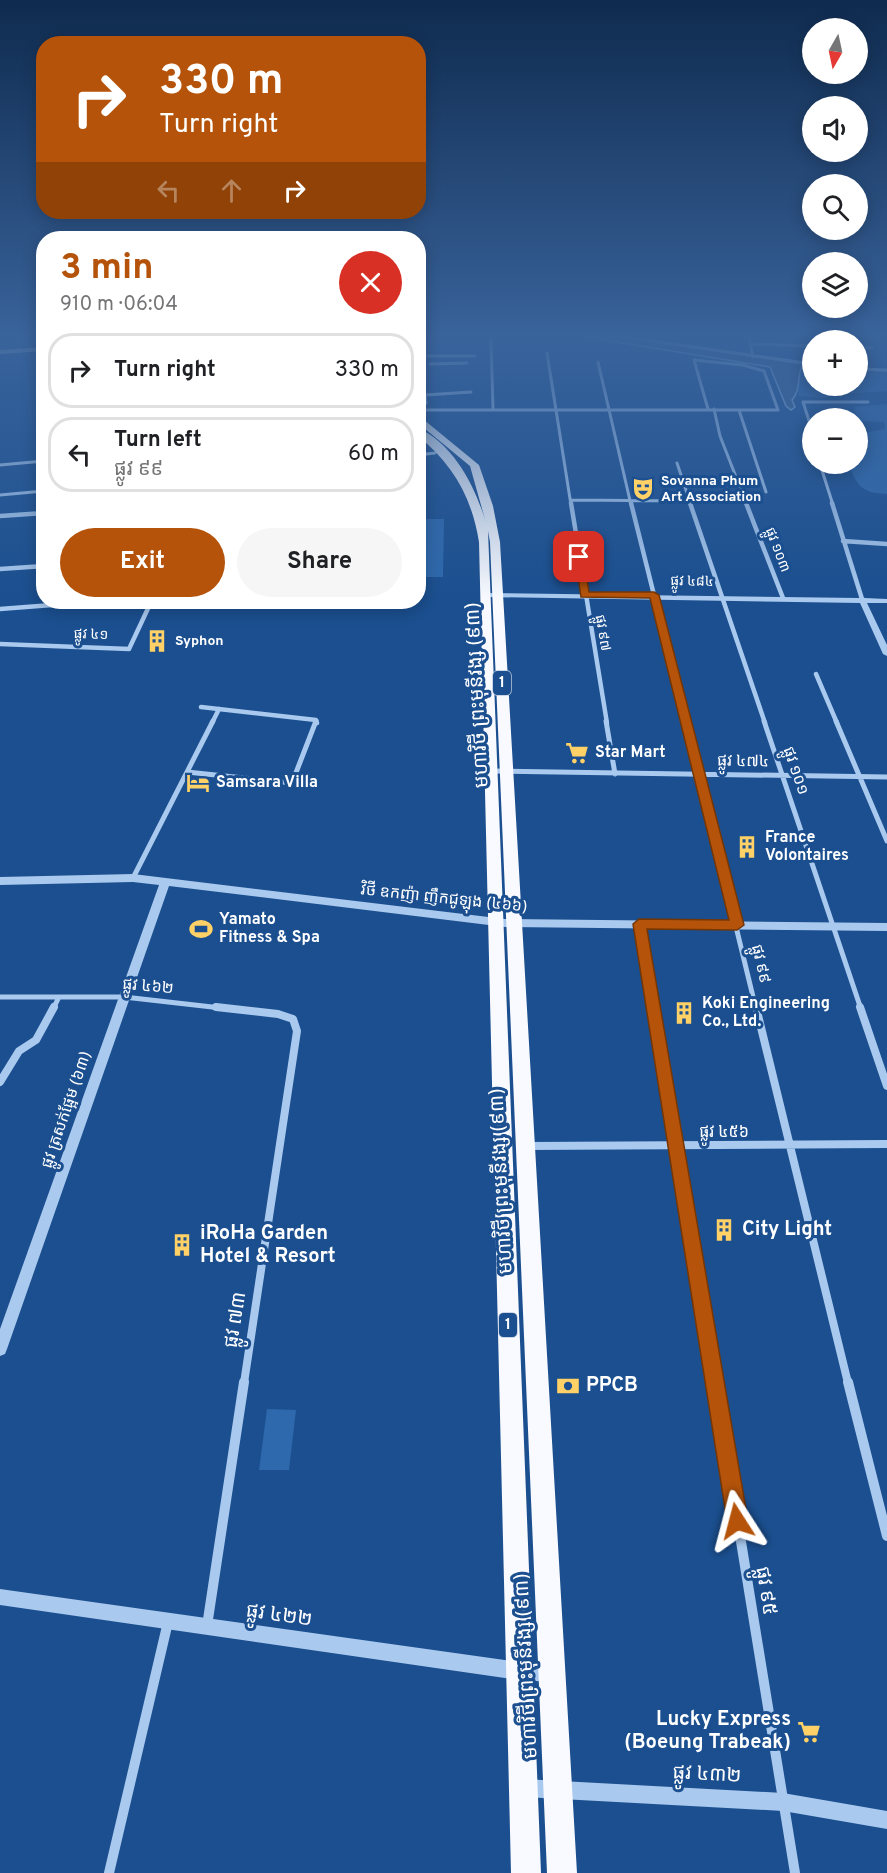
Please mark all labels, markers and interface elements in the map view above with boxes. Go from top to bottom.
north arrow [802,18,868,84]
map controls [802,18,868,474]
text: 330 m [159,56,284,109]
icon: right [60,60,138,138]
button: sound [802,96,868,162]
text: Turn right [159,108,278,142]
icon: left [152,174,185,207]
icon: ahead [215,174,248,207]
icon: right [278,174,311,207]
button: search [802,174,868,240]
text: 3 min [60,246,154,292]
button: close [339,251,402,314]
button: layers [802,252,868,318]
text: 910 m · 06:04 [60,292,178,318]
button: + [802,330,868,396]
icon: right [63,354,96,387]
text: Turn right [114,357,216,384]
text: 330 m [335,357,399,384]
button: − [802,408,868,474]
text: Turn left [114,427,202,454]
icon: left [63,438,96,471]
text: 60 m [348,441,399,468]
text: ផ្លូវ ៩៩ [114,457,163,483]
place label: Sovanna Phum Art Association [661,473,761,506]
theatre icon: Sovanna Phum Art Association [630,476,656,502]
street label: ផ្លូវ ១០៣ [759,525,793,576]
button: Exit [60,528,225,597]
button: Share [237,528,402,597]
pin [553,531,604,582]
icon: arrive [562,540,595,573]
street label: ផ្លូវ ៤៨៤ [670,573,714,593]
street label: មហាវិថី ព្រះមុនីវង្ស (៩៣) [459,601,496,789]
street label: ផ្លូវ ៩៧ [588,614,614,653]
street label: ផ្លូវ ៤១ [73,626,109,646]
building icon: Syphon [144,628,170,654]
place label: Syphon [175,633,224,650]
road number: 1 [493,671,511,695]
supermarket icon: Star Mart [564,740,590,766]
place label: Star Mart [595,743,666,763]
street label: ផ្លូវ ១០១ [775,744,813,799]
street label: ផ្លូវ ៤៧៤ [717,752,769,775]
hotel icon: Samsara Villa [185,770,211,796]
place label: Samsara Villa [216,773,318,793]
place label: France Volontaires [765,828,849,866]
building icon: France Volontaires [734,834,760,860]
street label: វិថី ឧកញ៉ា ញឹកជូឡុង (៤៦៦) [359,878,529,921]
place label: Yamato Fitness & Spa [219,910,320,948]
sports icon: Yamato Fitness & Spa [188,916,214,942]
street label: ផ្លូវ ៩៩ [743,943,774,986]
street label: ផ្លូវ ៤៦២ [121,975,175,1002]
place label: Koki Engineering Co., Ltd. [702,994,830,1032]
building icon: Koki Engineering Co., Ltd. [671,1000,697,1026]
street label: ផ្លូវ ត្រសក់ផ្អែម (៦៣) [36,1048,99,1172]
street label: មហាវិថី ព្រះមុនីវង្ស (៩៣) [483,1087,520,1275]
street label: ផ្លូវ ៤៥៦ [699,1123,749,1146]
building icon: City Light [711,1217,737,1243]
place label: City Light [742,1217,832,1243]
place label: iRoHa Garden Hotel & Resort [200,1221,336,1270]
building icon: iRoHa Garden Hotel & Resort [169,1232,195,1258]
street label: ផ្លូវ ៧៣ [219,1290,257,1351]
road number: 1 [499,1313,517,1337]
bank icon: PPCB [555,1373,581,1399]
place label: PPCB [586,1373,638,1399]
position arrow [705,1489,769,1553]
street label: ផ្លូវ ៩៥ [744,1565,782,1618]
street label: មហាវិថី ព្រះមុនីវង្ស (៩៣) [508,1572,545,1760]
street label: ផ្លូវ ៤២២ [244,1598,314,1637]
place label: Lucky Express (Boeung Trabeak) [624,1707,791,1756]
supermarket icon: Lucky Express (Boeung Trabeak) [796,1719,822,1745]
street label: ផ្លូវ ៤៣២ [672,1760,742,1794]

